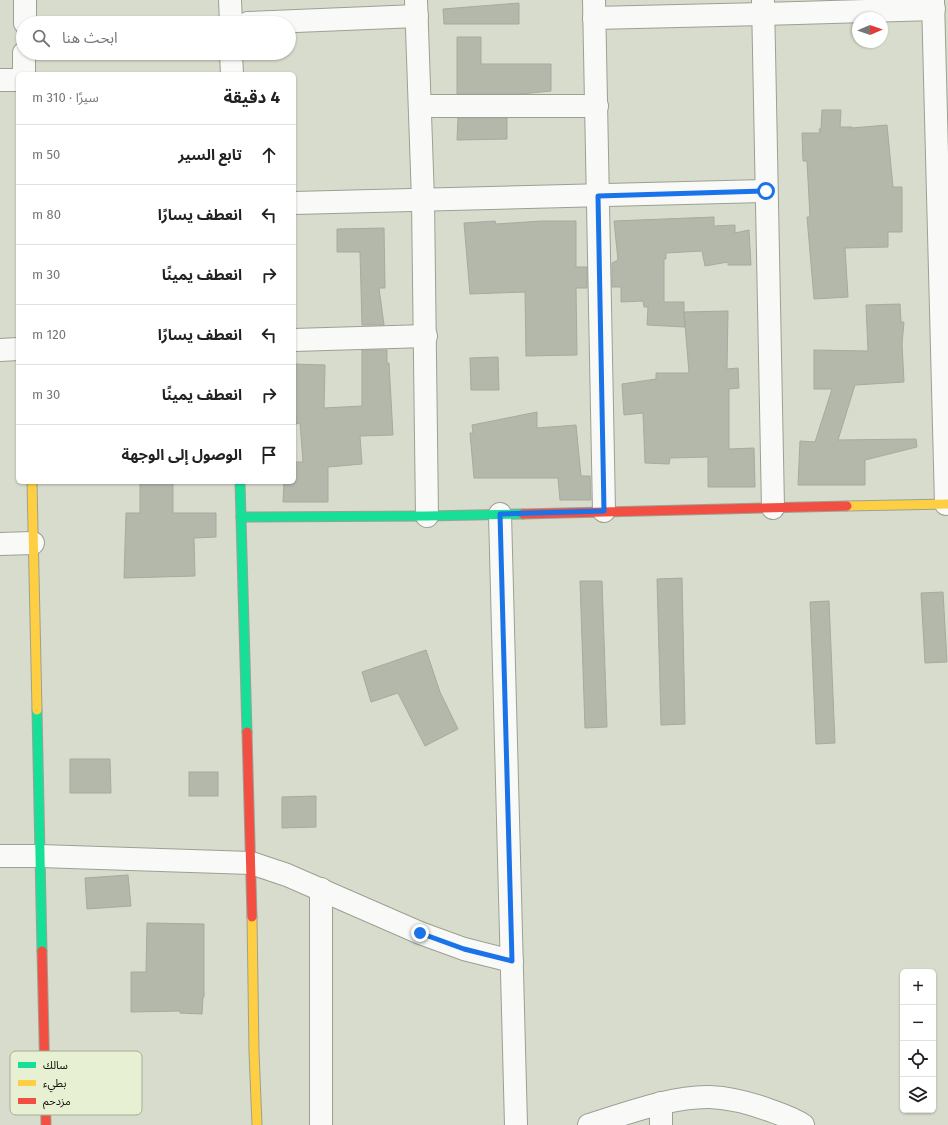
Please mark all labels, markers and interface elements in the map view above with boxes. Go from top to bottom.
north arrow [852,12,888,48]
search box [16,16,296,60]
icon: search [30,27,52,49]
text: ابحث هنا [62,29,118,47]
text: 4 دقيقة [224,87,280,108]
text: سيرًا · 310 m [32,90,99,105]
icon: ahead [258,144,280,166]
text: تابع السير [178,146,242,164]
text: 50 m [32,147,60,162]
route start [757,182,775,200]
icon: left [258,204,280,226]
text: انعطف يسارًا [158,206,242,224]
text: 80 m [32,207,61,222]
icon: right [258,264,280,286]
text: انعطف يمينًا [162,266,242,284]
text: 30 m [32,267,60,282]
icon: left [258,324,280,346]
text: انعطف يسارًا [158,326,242,344]
text: 120 m [32,327,66,342]
icon: right [258,384,280,406]
text: انعطف يمينًا [162,386,242,404]
text: 30 m [32,387,60,402]
icon: arrive [258,444,280,466]
text: الوصول إلى الوجهة [122,446,242,464]
route end [411,924,429,942]
map controls [900,969,936,1113]
button: + [900,969,936,1005]
button: − [900,1005,936,1041]
button: locate [900,1041,936,1077]
legend [10,1051,142,1115]
text: سالك [43,1059,68,1072]
text: بطيء [43,1077,66,1093]
button: layers [900,1077,936,1113]
text: مزدحم [43,1095,71,1110]

